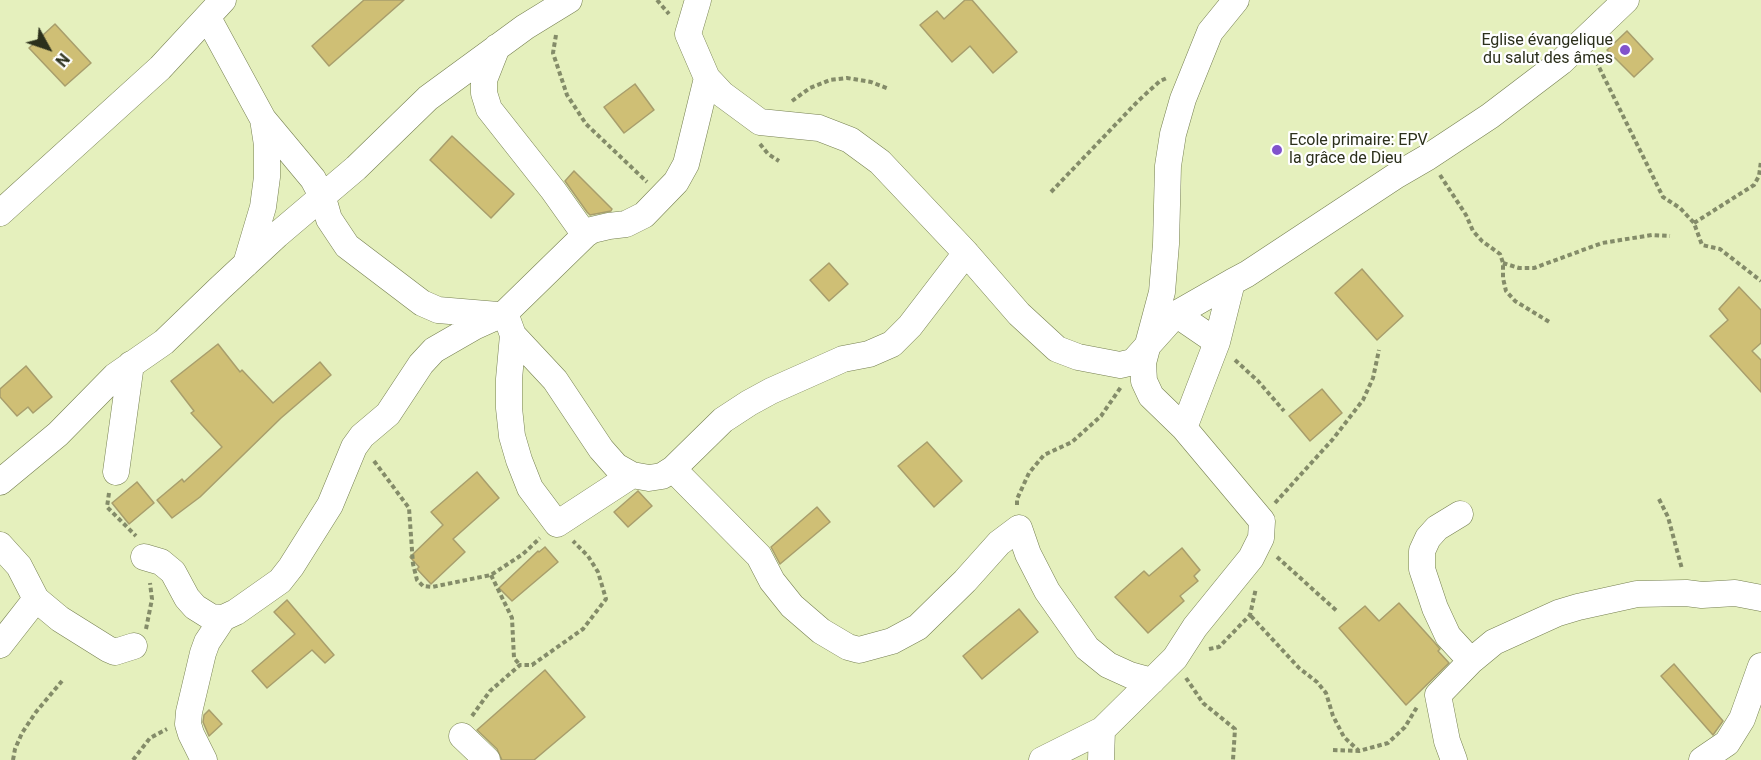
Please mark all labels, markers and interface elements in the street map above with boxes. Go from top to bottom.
north arrow [18,18,78,78]
place label: Eglise évangelique du salut des âmes [1481,31,1613,69]
marker: Eglise évangelique du salut des âmes [1618,43,1632,57]
text: N [51,49,73,70]
place label: Ecole primaire: EPV la grâce de Dieu [1289,131,1428,169]
marker: Ecole primaire: EPV la grâce de Dieu [1270,143,1284,157]

